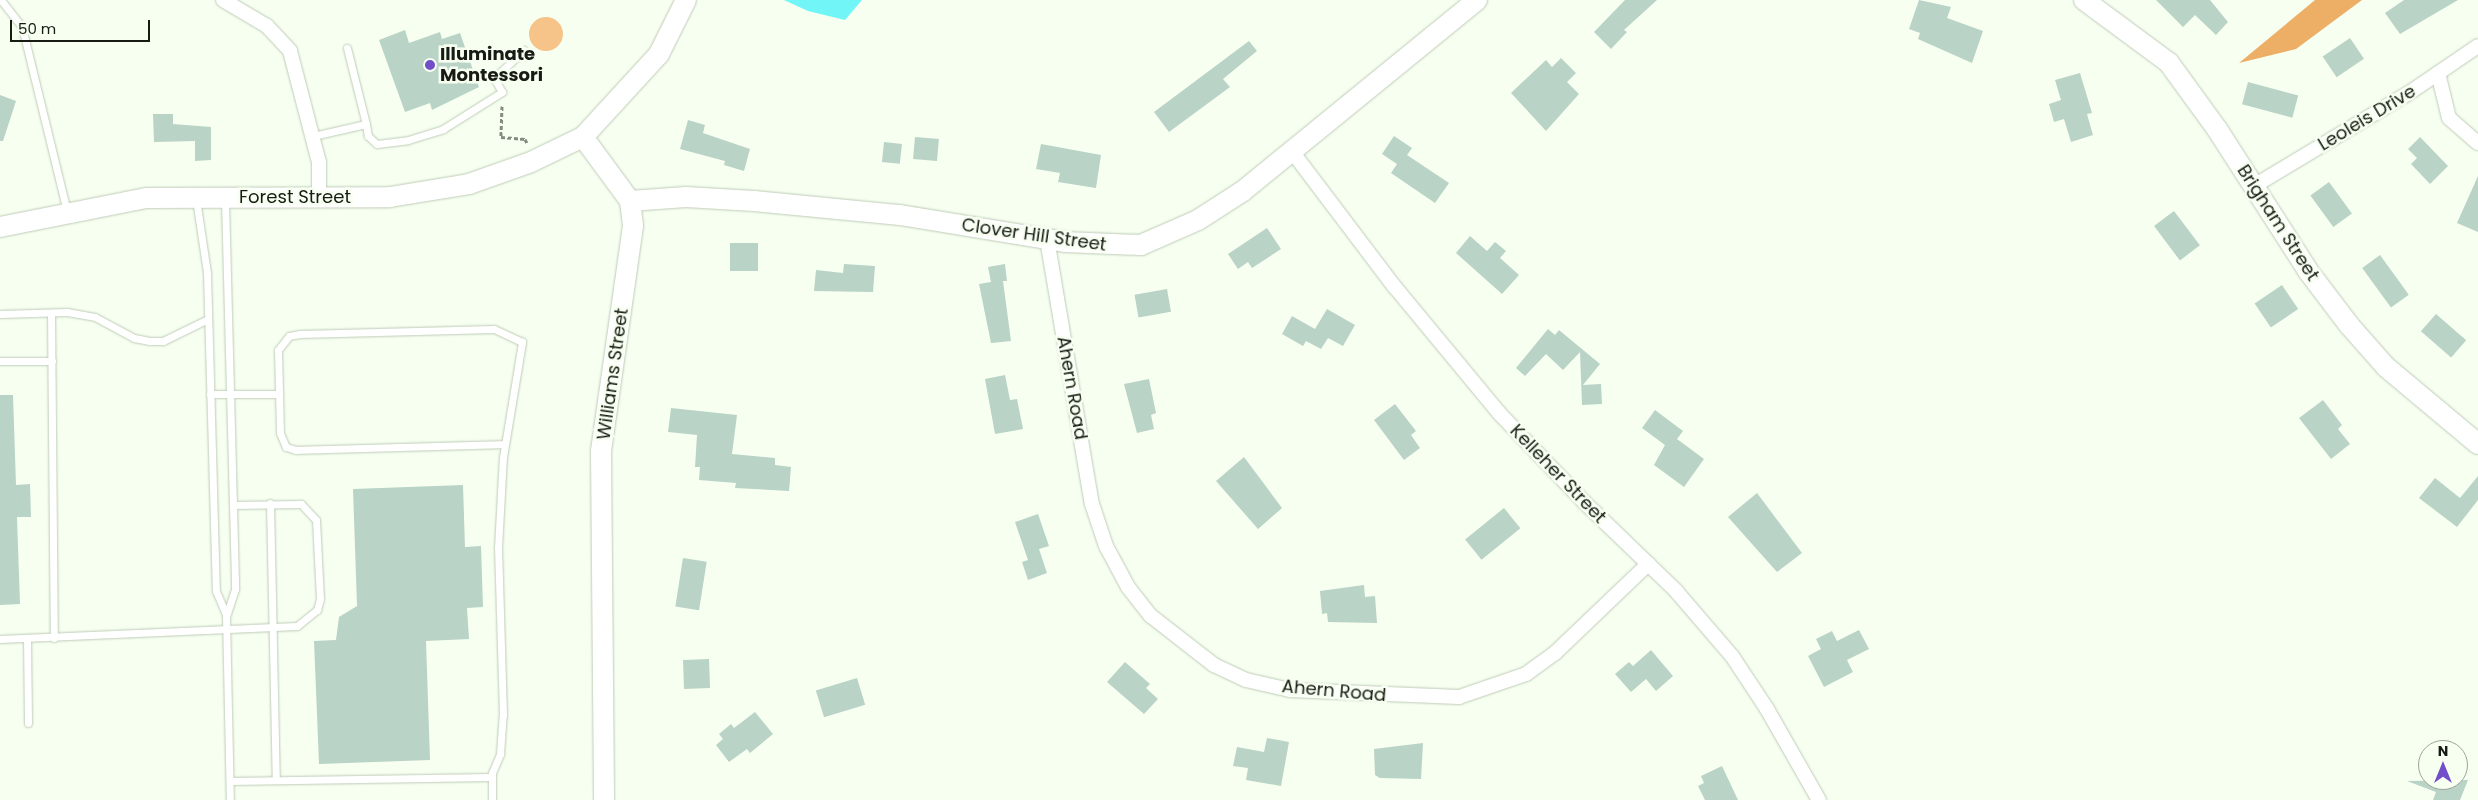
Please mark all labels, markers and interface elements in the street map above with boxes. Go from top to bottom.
scale bar [12,10,152,42]
text: 50 m [18,18,56,39]
place label: Illuminate Montessori [440,44,543,86]
marker: Illuminate Montessori [424,59,436,71]
street label: Leoleis Drive [2314,80,2420,156]
street label: Brigham Street [2232,161,2324,285]
street label: Forest Street [239,186,351,208]
street label: Clover Hill Street [960,214,1108,256]
street label: Williams Street [593,307,633,441]
street label: Ahern Road [1052,335,1092,441]
street label: Kelleher Street [1505,420,1611,528]
street label: Ahern Road [1281,676,1387,706]
north arrow [2418,740,2468,790]
text: N [2438,741,2448,761]

